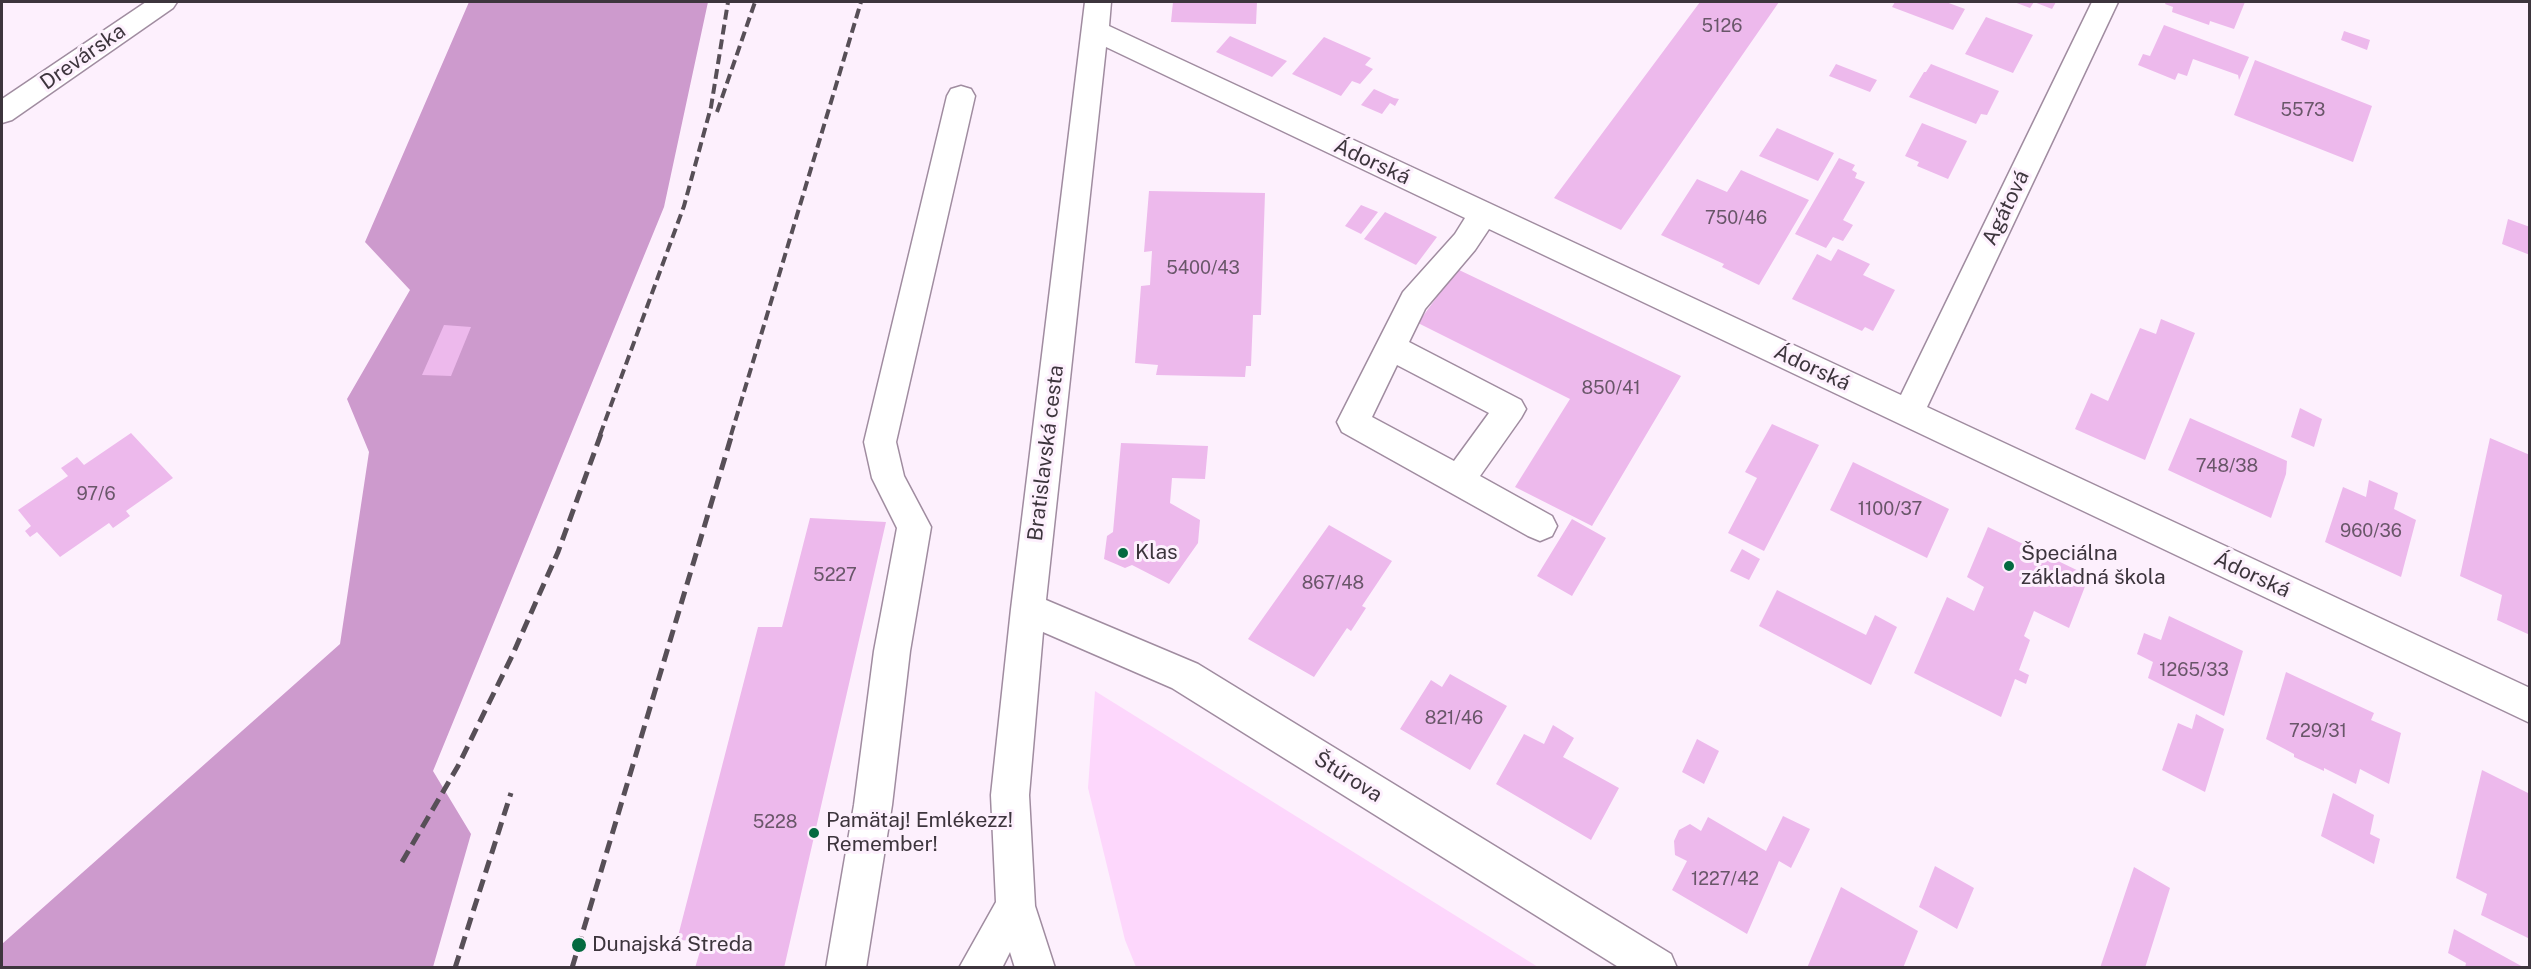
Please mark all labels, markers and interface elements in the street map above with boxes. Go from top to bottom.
house number: 5126 [1702,15,1742,37]
street label: Drevárska [36,19,130,95]
house number: 5573 [2281,99,2325,121]
street label: Ádorská [1330,133,1414,191]
street label: Agátová [1977,167,2035,249]
house number: 750/46 [1705,207,1767,229]
house number: 5400/43 [1166,257,1240,279]
street label: Ádorská [1770,339,1854,397]
street label: Bratislavská cesta [1023,364,1069,542]
house number: 850/41 [1581,377,1641,399]
house number: 748/38 [2196,455,2258,477]
house number: 97/6 [76,483,116,505]
house number: 1100/37 [1858,498,1922,520]
house number: 960/36 [2340,520,2402,542]
place label: Klas [1135,540,1178,566]
place label: Špeciálna základná škola [2021,541,2166,591]
marker: Klas [1116,546,1130,560]
street label: Ádorská [2210,546,2294,604]
marker: Špeciálna základná škola [2002,559,2016,573]
house number: 5227 [813,564,857,586]
house number: 867/48 [1302,572,1364,594]
house number: 1265/33 [2159,659,2229,681]
house number: 821/46 [1425,707,1483,729]
house number: 729/31 [2289,720,2347,742]
street label: Štúrova [1309,746,1387,808]
place label: Pamätaj! Emlékezz! Remember! [826,808,1013,858]
house number: 5228 [753,811,797,833]
marker: Pamätaj! Emlékezz! Remember! [807,826,821,840]
house number: 1227/42 [1691,868,1759,890]
place label: Dunajská Streda [592,932,753,958]
marker: Dunajská Streda [570,936,588,954]

